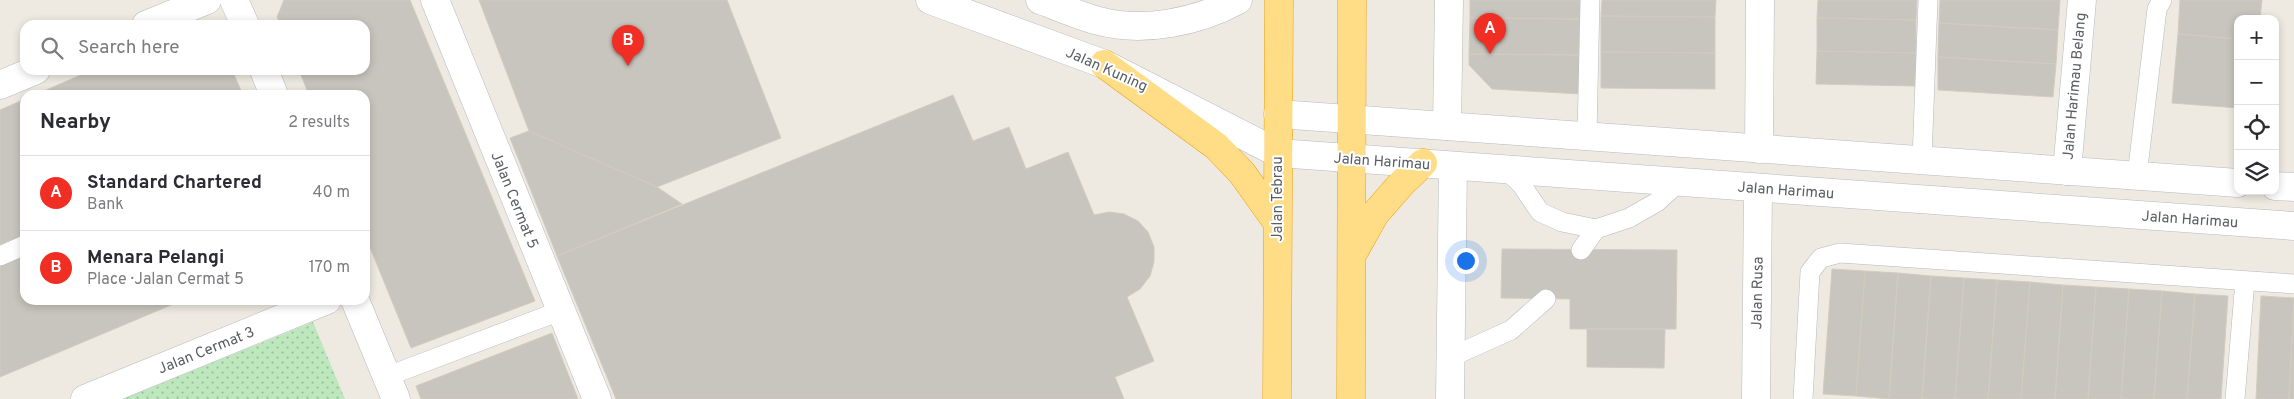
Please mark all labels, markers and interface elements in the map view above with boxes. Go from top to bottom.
street label: Jalan Harimau Belang [2060,12,2091,160]
pin: A [1474,13,1506,54]
map controls [2234,15,2279,195]
button: + [2234,15,2279,60]
search box [20,20,370,75]
pin: B [612,25,644,66]
icon: search [38,34,66,62]
text: Search here [78,36,180,60]
street label: Jalan Kuning [1062,44,1150,97]
button: − [2234,60,2279,105]
button: locate [2234,105,2279,150]
text: Nearby [40,109,111,136]
text: 2 results [288,113,350,133]
street label: Jalan Cermat 5 [486,149,542,252]
street label: Jalan Harimau [1333,150,1431,175]
button: layers [2234,150,2279,195]
street label: Jalan Tebrau [1269,156,1288,242]
text: Standard Chartered [87,171,262,195]
street label: Jalan Harimau [1737,179,1835,204]
text: A [50,183,62,203]
text: 40 m [312,183,350,203]
text: Bank [87,195,124,215]
street label: Jalan Harimau [2141,208,2239,233]
text: Menara Pelangi [87,246,224,270]
your location [1453,248,1479,274]
street label: Jalan Rusa [1748,256,1769,330]
text: B [50,258,62,278]
text: 170 m [309,258,350,278]
text: Place · Jalan Cermat 5 [87,270,244,290]
street label: Jalan Cermat 3 [155,323,258,379]

